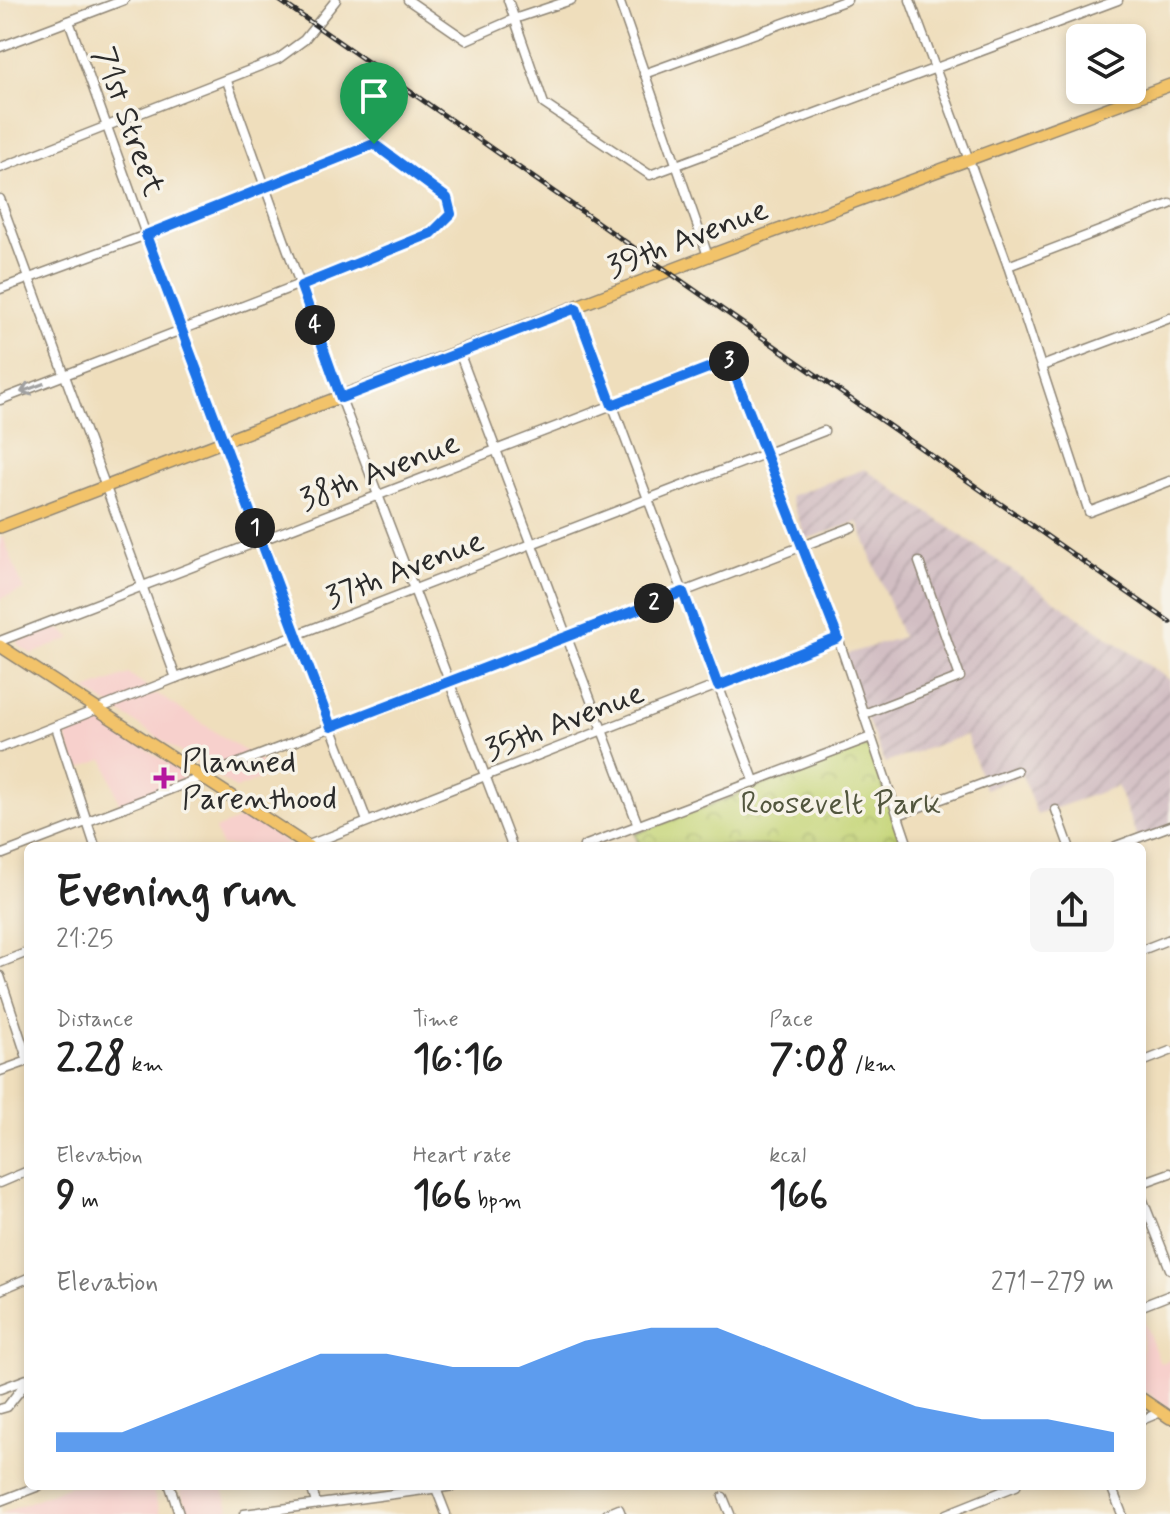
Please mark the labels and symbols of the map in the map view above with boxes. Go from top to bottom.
street label: 71st Street [82,41,175,202]
pin [340,62,408,144]
street label: 39th Avenue [601,189,774,289]
pin: 4 [295,305,335,345]
pin: 3 [709,341,749,381]
one-way arrow [21,382,45,396]
street label: 38th Avenue [294,422,466,522]
pin: 1 [235,508,275,548]
street label: 37th Avenue [319,520,490,619]
pin: 2 [634,583,674,623]
street label: 35th Avenue [479,672,650,771]
place label: Planned Parenthood [182,741,337,820]
marker: Planned Parenthood [153,767,175,789]
park label: Roosevelt Park [741,783,941,825]

